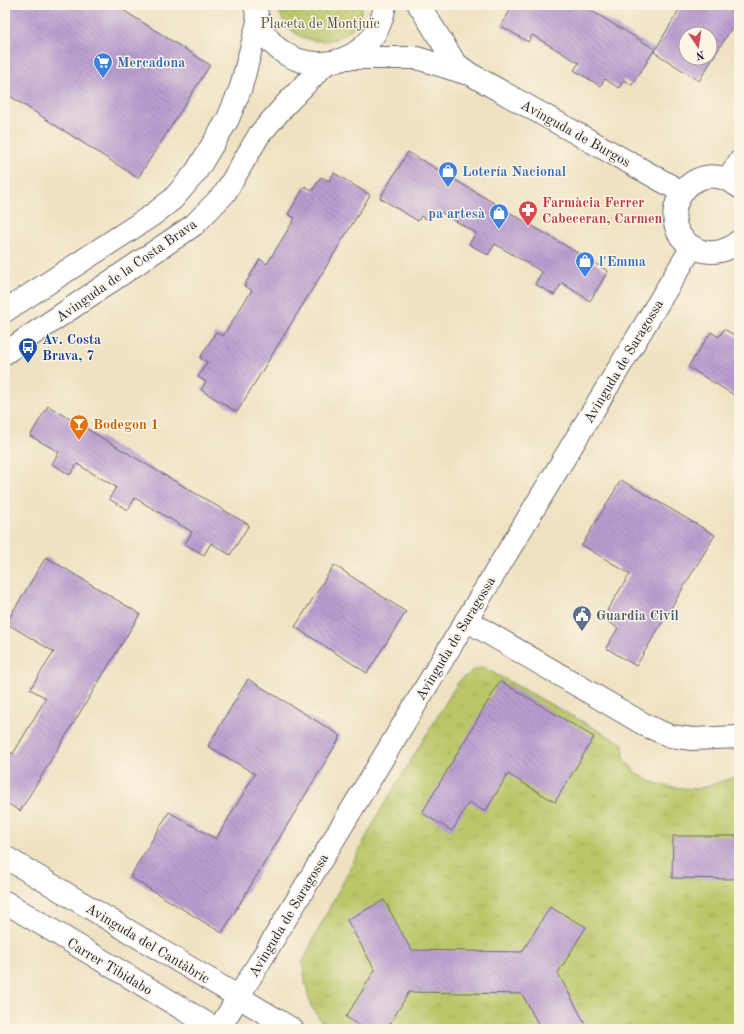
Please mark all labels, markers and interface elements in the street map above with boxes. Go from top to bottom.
park label: Placeta de Montjuïc [260,17,380,31]
north arrow [678,26,718,66]
text: N [694,48,705,61]
supermarket icon: Mercadona [92,51,114,79]
place label: Mercadona [117,56,185,70]
street label: Avinguda de Burgos [518,98,633,170]
shop icon: Lotería Nacional [437,160,459,188]
place label: Lotería Nacional [462,165,566,179]
place label: Farmàcia Ferrer Cabeceran, Carmen [542,196,663,226]
pharmacy icon: Farmàcia Ferrer Cabeceran, Carmen [517,199,539,227]
shop icon: pa artesà [488,202,510,230]
place label: pa artesà [428,207,485,221]
street label: Avinguda de la Costa Brava [54,217,199,325]
shop icon: l'Emma [574,250,596,278]
place label: l'Emma [599,255,646,269]
street label: Avinguda de Saragossa [581,297,666,426]
place label: Av. Costa Brava, 7 [42,333,101,363]
bus stop icon: Av. Costa Brava, 7 [17,336,39,364]
bar icon: Bodegon 1 [68,413,90,441]
place label: Bodegon 1 [93,418,159,432]
street label: Avinguda de Saragossa [413,574,498,703]
public building icon: Guardia Civil [571,604,593,632]
place label: Guardia Civil [596,609,679,623]
street label: Avinguda de Saragossa [246,851,331,980]
street label: Avinguda del Cantàbric [83,901,212,986]
street label: Carrer Tibidabo [64,936,155,998]

